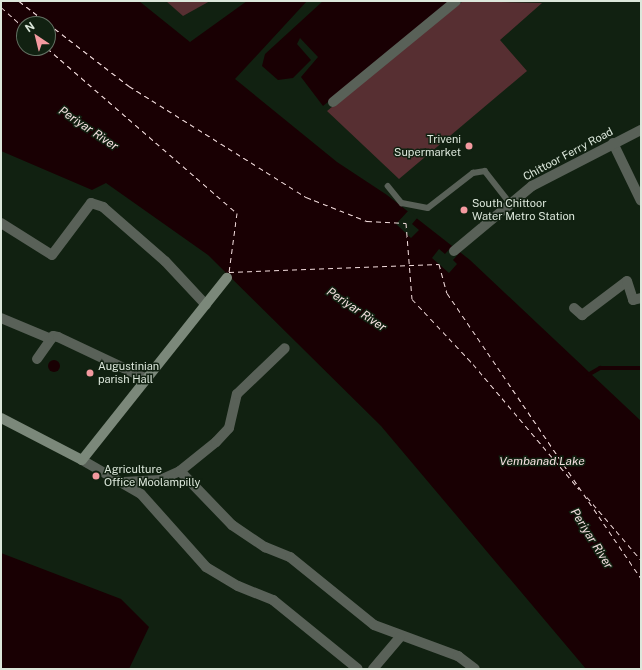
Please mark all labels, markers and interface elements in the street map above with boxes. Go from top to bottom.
north arrow [16,16,56,56]
text: N [23,20,37,34]
water label: Periyar River [56,104,120,154]
street label: Chittoor Ferry Road [521,125,615,183]
place label: Triveni Supermarket [394,133,461,159]
marker: Triveni Supermarket [464,141,474,151]
place label: South Chittoor Water Metro Station [472,197,575,223]
marker: South Chittoor Water Metro Station [459,205,469,215]
water label: Periyar River [324,285,388,335]
place label: Augustinian parish Hall [98,360,159,386]
marker: Augustinian parish Hall [85,368,95,378]
water label: Vembanad Lake [499,455,585,469]
place label: Agriculture Office Moolampilly [104,463,201,489]
marker: Agriculture Office Moolampilly [91,471,101,481]
water label: Periyar River [567,506,615,572]

